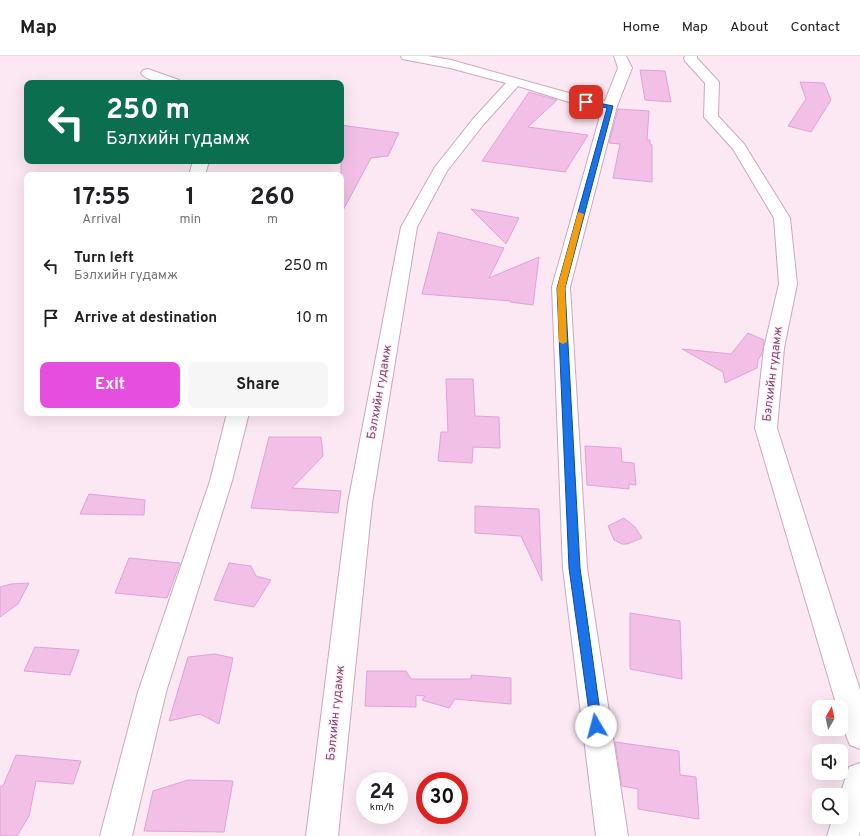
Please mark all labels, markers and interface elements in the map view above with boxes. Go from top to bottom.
text: Map [20,16,57,40]
text: Home [623,19,660,36]
text: Map [682,19,708,36]
text: About [730,19,769,36]
text: Contact [791,19,840,36]
pin [569,85,603,119]
icon: arrive [575,91,597,113]
text: 250 m [106,93,190,129]
icon: left [40,96,92,148]
text: Бэлхийн гудамж [106,128,250,151]
text: 17:55 [73,183,131,213]
text: 1 [185,183,195,213]
text: 260 [250,183,295,213]
text: Arrival [82,212,121,228]
text: min [179,212,201,228]
text: m [267,212,278,228]
text: Turn left [74,249,134,268]
icon: left [40,255,62,277]
text: 250 m [284,257,328,276]
text: Бэлхийн гудамж [74,268,178,284]
icon: arrive [40,307,62,329]
text: Arrive at destination [74,309,217,328]
text: 10 m [297,309,328,328]
street label: Бэлхийн гудамж [759,325,787,423]
street label: Бэлхийн гудамж [364,343,396,441]
button: Exit [40,362,180,408]
button: Share [188,362,328,408]
street label: Бэлхийн гудамж [323,664,349,762]
north arrow [812,700,848,736]
map controls [812,700,848,824]
position arrow [575,705,617,747]
button: sound [812,744,848,780]
speed limit sign: 30 [416,772,468,824]
text: 24 [369,780,395,806]
button: search [812,788,848,824]
text: km/h [370,801,394,814]

